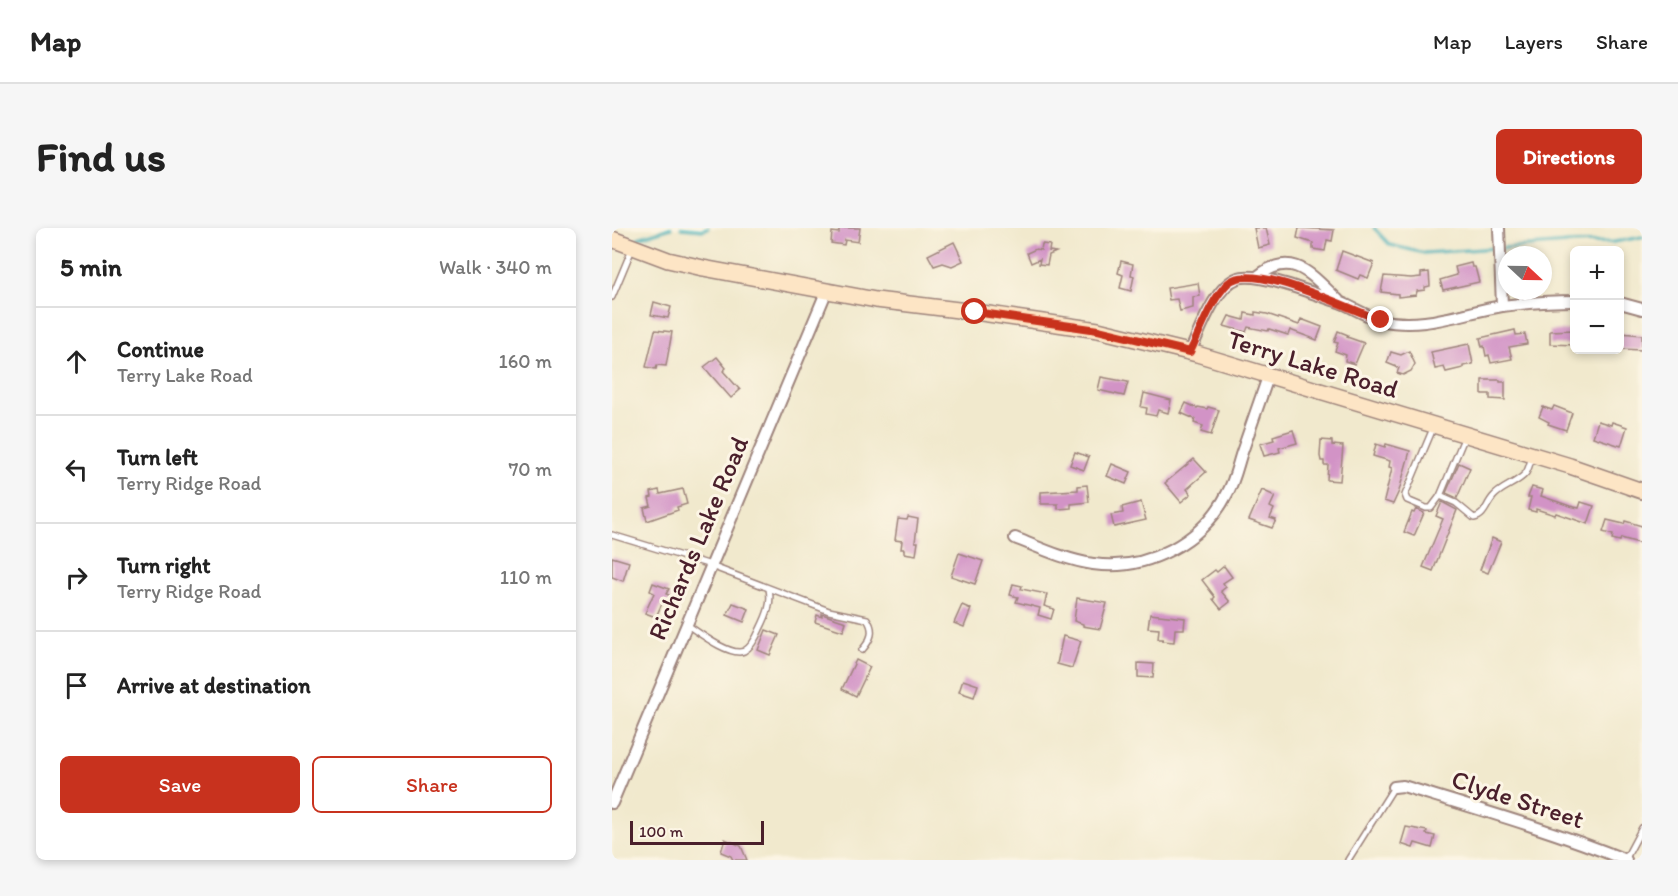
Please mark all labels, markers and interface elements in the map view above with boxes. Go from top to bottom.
text: Map [30,24,81,58]
text: Map [1433,29,1472,54]
text: Layers [1505,29,1563,54]
text: Share [1596,29,1648,54]
button: Directions [1496,129,1642,184]
text: Find us [36,131,166,182]
north arrow [1498,246,1552,300]
map controls [1570,246,1624,354]
button: + [1570,246,1624,300]
text: 5 min [60,251,122,283]
text: Walk · 340 m [439,255,552,279]
route start [961,298,987,324]
button: − [1570,300,1624,354]
route end [1367,306,1393,332]
street label: Terry Lake Road [1224,323,1402,405]
text: Continue [117,336,204,363]
icon: ahead [60,345,93,378]
text: 160 m [499,349,552,373]
text: Terry Lake Road [117,363,253,387]
street label: Richards Lake Road [641,431,756,645]
text: Turn left [117,444,198,471]
icon: left [60,453,93,486]
text: 70 m [508,457,552,481]
text: Terry Ridge Road [117,471,261,495]
text: Turn right [117,552,211,579]
icon: right [60,561,93,594]
text: 110 m [500,565,552,589]
text: Terry Ridge Road [117,579,261,603]
icon: arrive [60,669,93,702]
text: Arrive at destination [117,672,311,699]
button: Save [60,756,300,813]
button: Share [312,756,552,813]
street label: Clyde Street [1448,763,1589,836]
scale bar [630,818,764,846]
text: 100 m [639,822,683,841]

